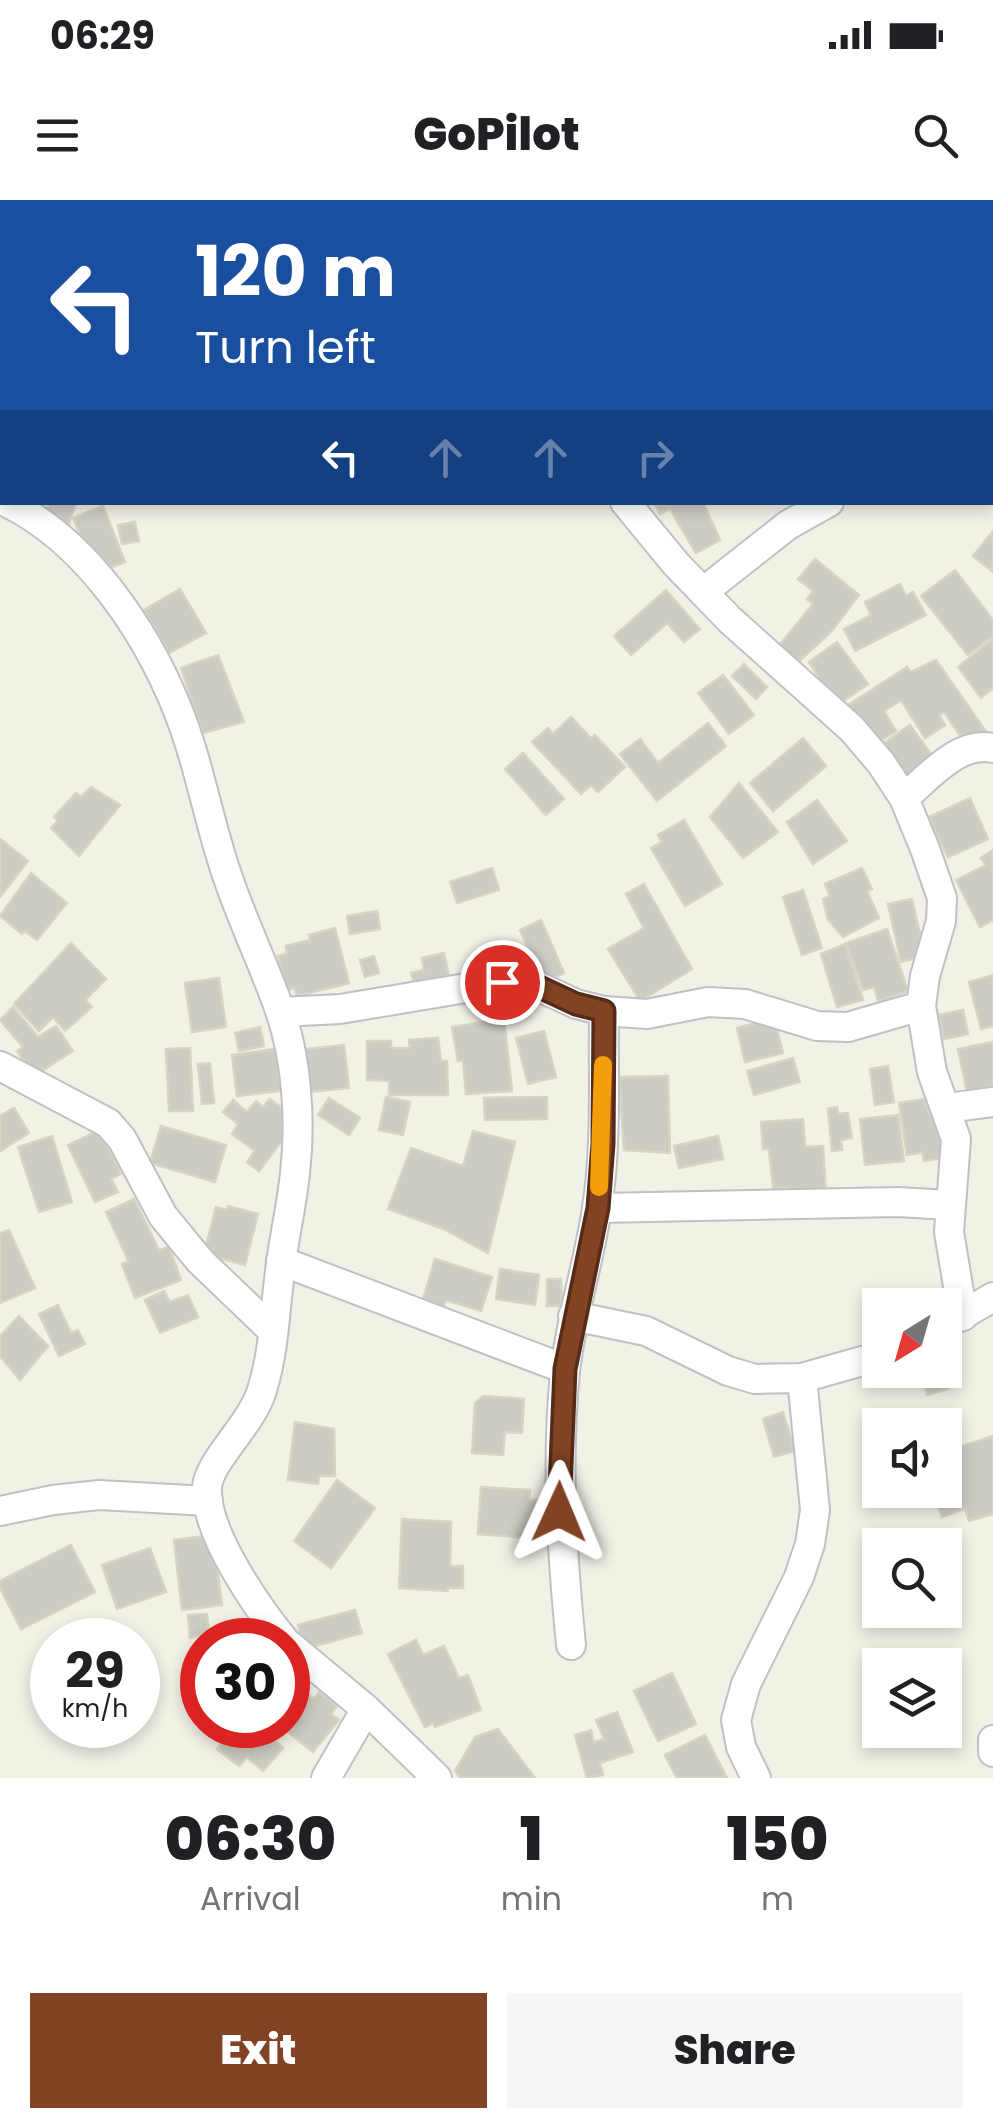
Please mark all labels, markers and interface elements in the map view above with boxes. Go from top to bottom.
text: 06:29 [50,9,155,62]
text: GoPilot [413,103,580,166]
icon: menu [30,108,85,163]
icon: search [908,108,963,163]
text: 120 m [195,222,396,321]
icon: left [30,240,160,370]
text: Turn left [195,316,376,379]
icon: left [313,430,368,485]
icon: ahead [418,430,473,485]
icon: ahead [523,430,578,485]
icon: right [628,430,683,485]
pin [460,940,545,1025]
icon: arrive [475,955,530,1010]
north arrow [862,1288,962,1388]
map controls [862,1288,962,1748]
button: sound [862,1408,962,1508]
position arrow [507,1460,611,1564]
button: search [862,1528,962,1628]
speed limit sign: 30 [180,1618,310,1748]
text: 29 [65,1635,125,1706]
button: layers [862,1648,962,1748]
text: km/h [62,1691,128,1726]
text: 06:30 [165,1797,336,1881]
text: 1 [520,1797,543,1881]
text: 150 [727,1797,828,1881]
text: Arrival [200,1876,301,1921]
text: min [501,1876,562,1921]
text: m [761,1876,794,1921]
button: Exit [30,1993,487,2108]
button: Share [507,1993,963,2108]

